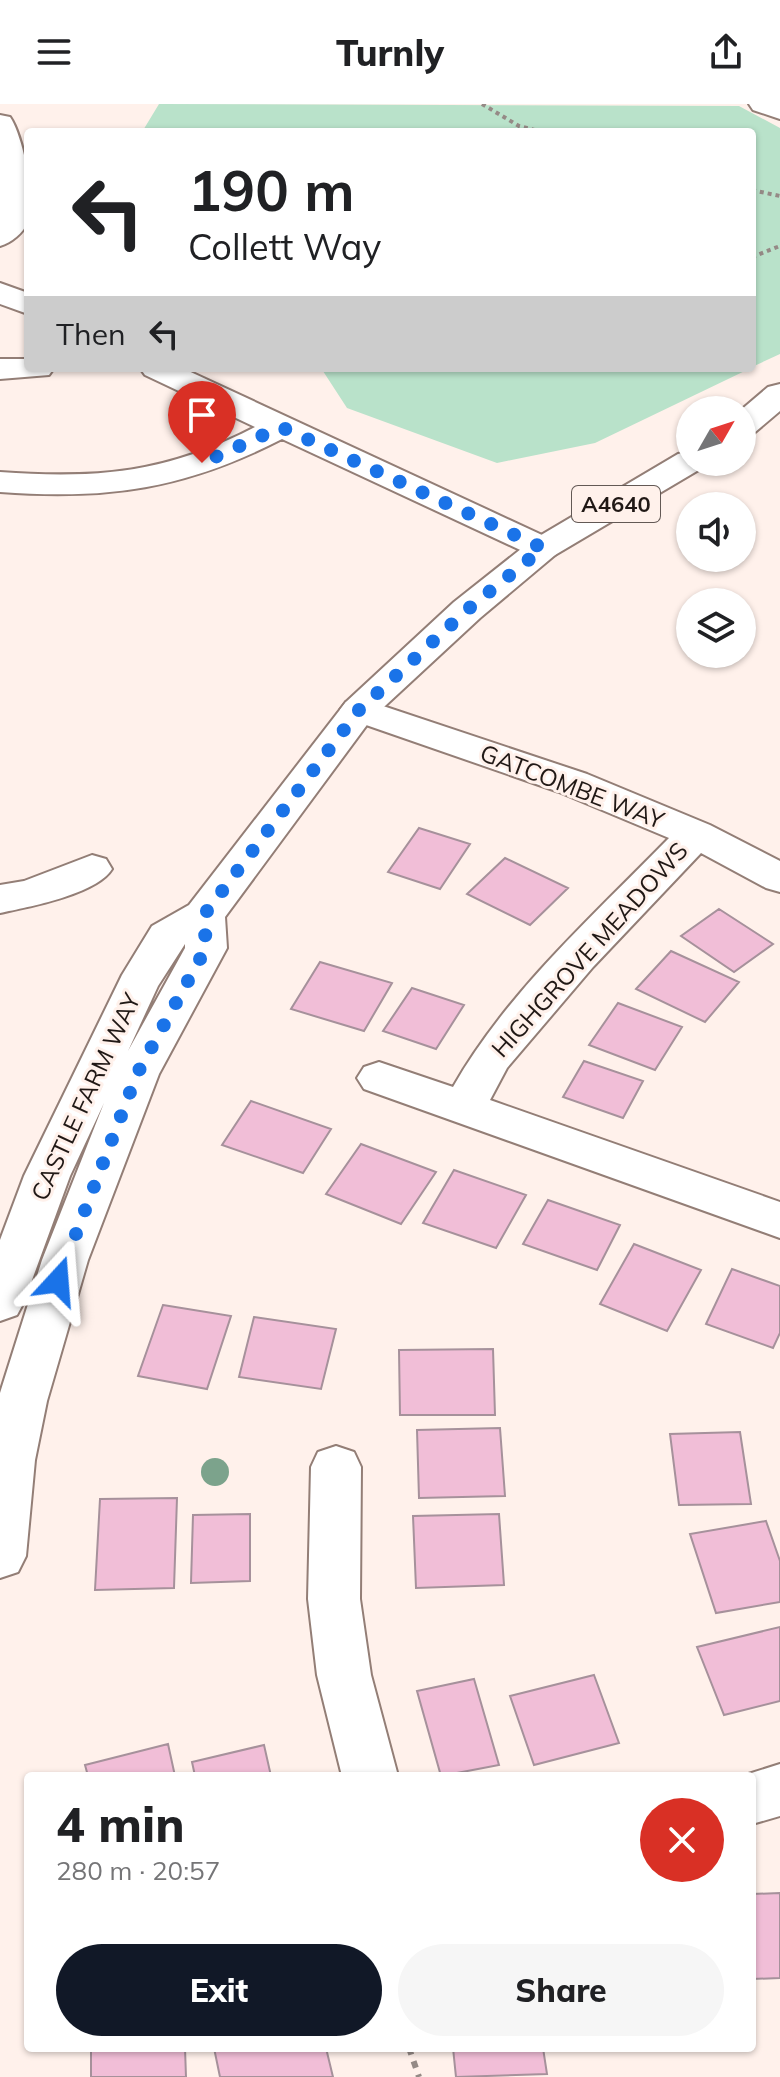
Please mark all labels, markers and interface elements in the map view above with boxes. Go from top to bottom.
icon: menu [32,30,76,74]
text: Turnly [336,30,444,75]
icon: share [704,30,748,74]
text: 190 m [188,155,355,225]
icon: left [56,160,160,264]
text: Collett Way [188,224,381,269]
icon: left [142,312,186,356]
text: Then [56,315,126,353]
pin [168,381,236,463]
icon: arrive [180,393,224,437]
north arrow [676,396,756,476]
map controls [676,396,756,668]
road number: A4640 [572,486,660,522]
button: sound [676,492,756,572]
button: layers [676,588,756,668]
street label: GATCOMBE WAY [476,737,669,835]
street label: HIGHGROVE MEADOWS [485,836,694,1063]
street label: CASTLE FARM WAY [24,988,146,1205]
position arrow [16,1239,100,1323]
text: 4 min [56,1794,185,1854]
button: close [640,1798,724,1882]
text: 280 m · 20:57 [56,1854,220,1887]
button: Exit [56,1944,382,2036]
button: Share [398,1944,724,2036]

